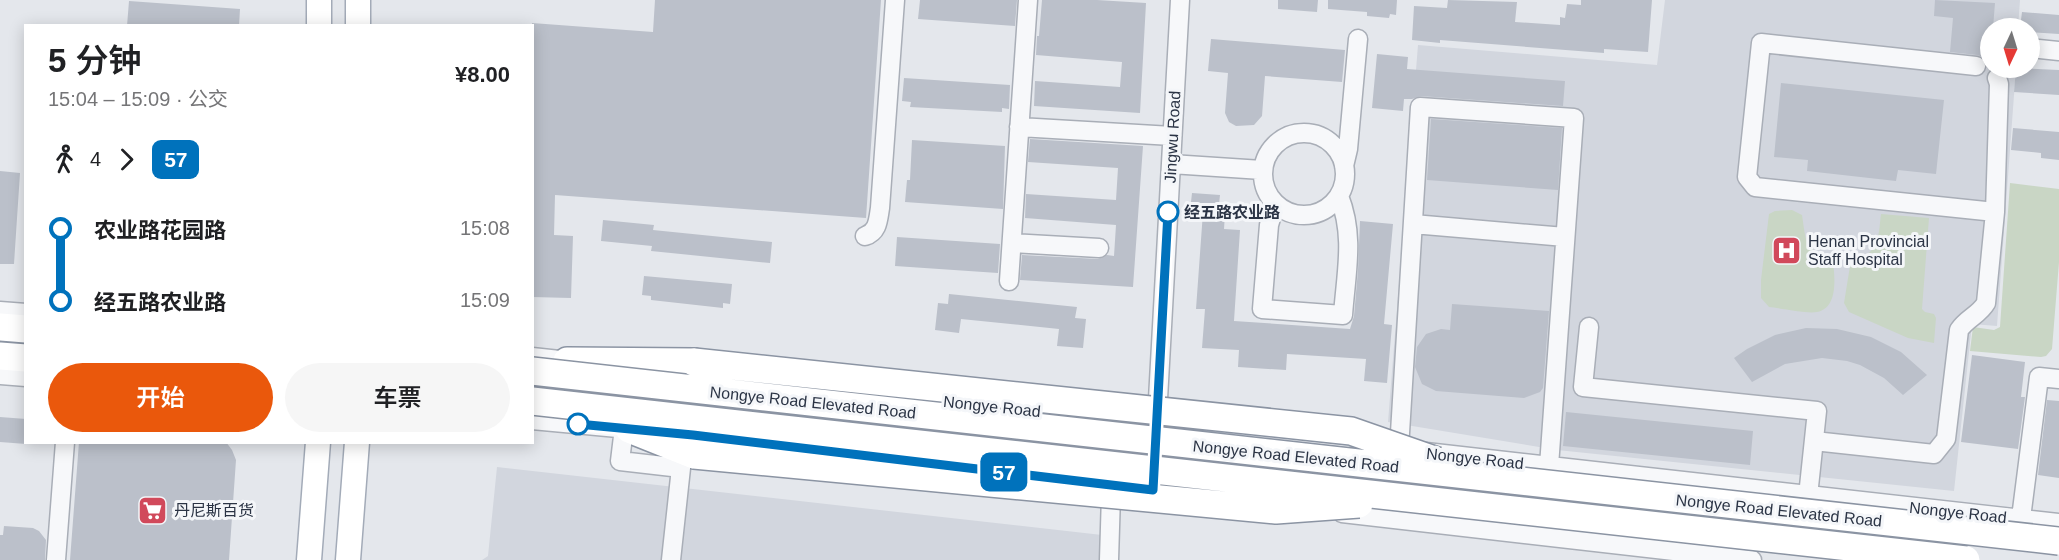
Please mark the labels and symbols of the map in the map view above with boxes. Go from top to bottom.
north arrow [1980,18,2040,78]
street label: Jingwu Road [1162,90,1183,184]
marker: 经五路农业路 [1157,201,1179,223]
place label: 经五路农业路 [1184,204,1280,221]
place label: Henan Provincial Staff Hospital [1808,233,1929,268]
hospital icon: Henan Provincial Staff Hospital [1771,234,1803,266]
street label: Nongye Road Elevated Road [709,383,917,422]
street label: Nongye Road [942,393,1041,420]
unlabelled marker [567,413,589,435]
street label: Nongye Road Elevated Road [1192,437,1400,476]
street label: Nongye Road [1425,445,1524,472]
line badge: 57 [977,452,1031,492]
street label: Nongye Road Elevated Road [1675,491,1883,530]
supermarket icon: 丹尼斯百货 [137,494,169,526]
street label: Nongye Road [1908,499,2007,526]
place label: 丹尼斯百货 [174,502,254,519]

